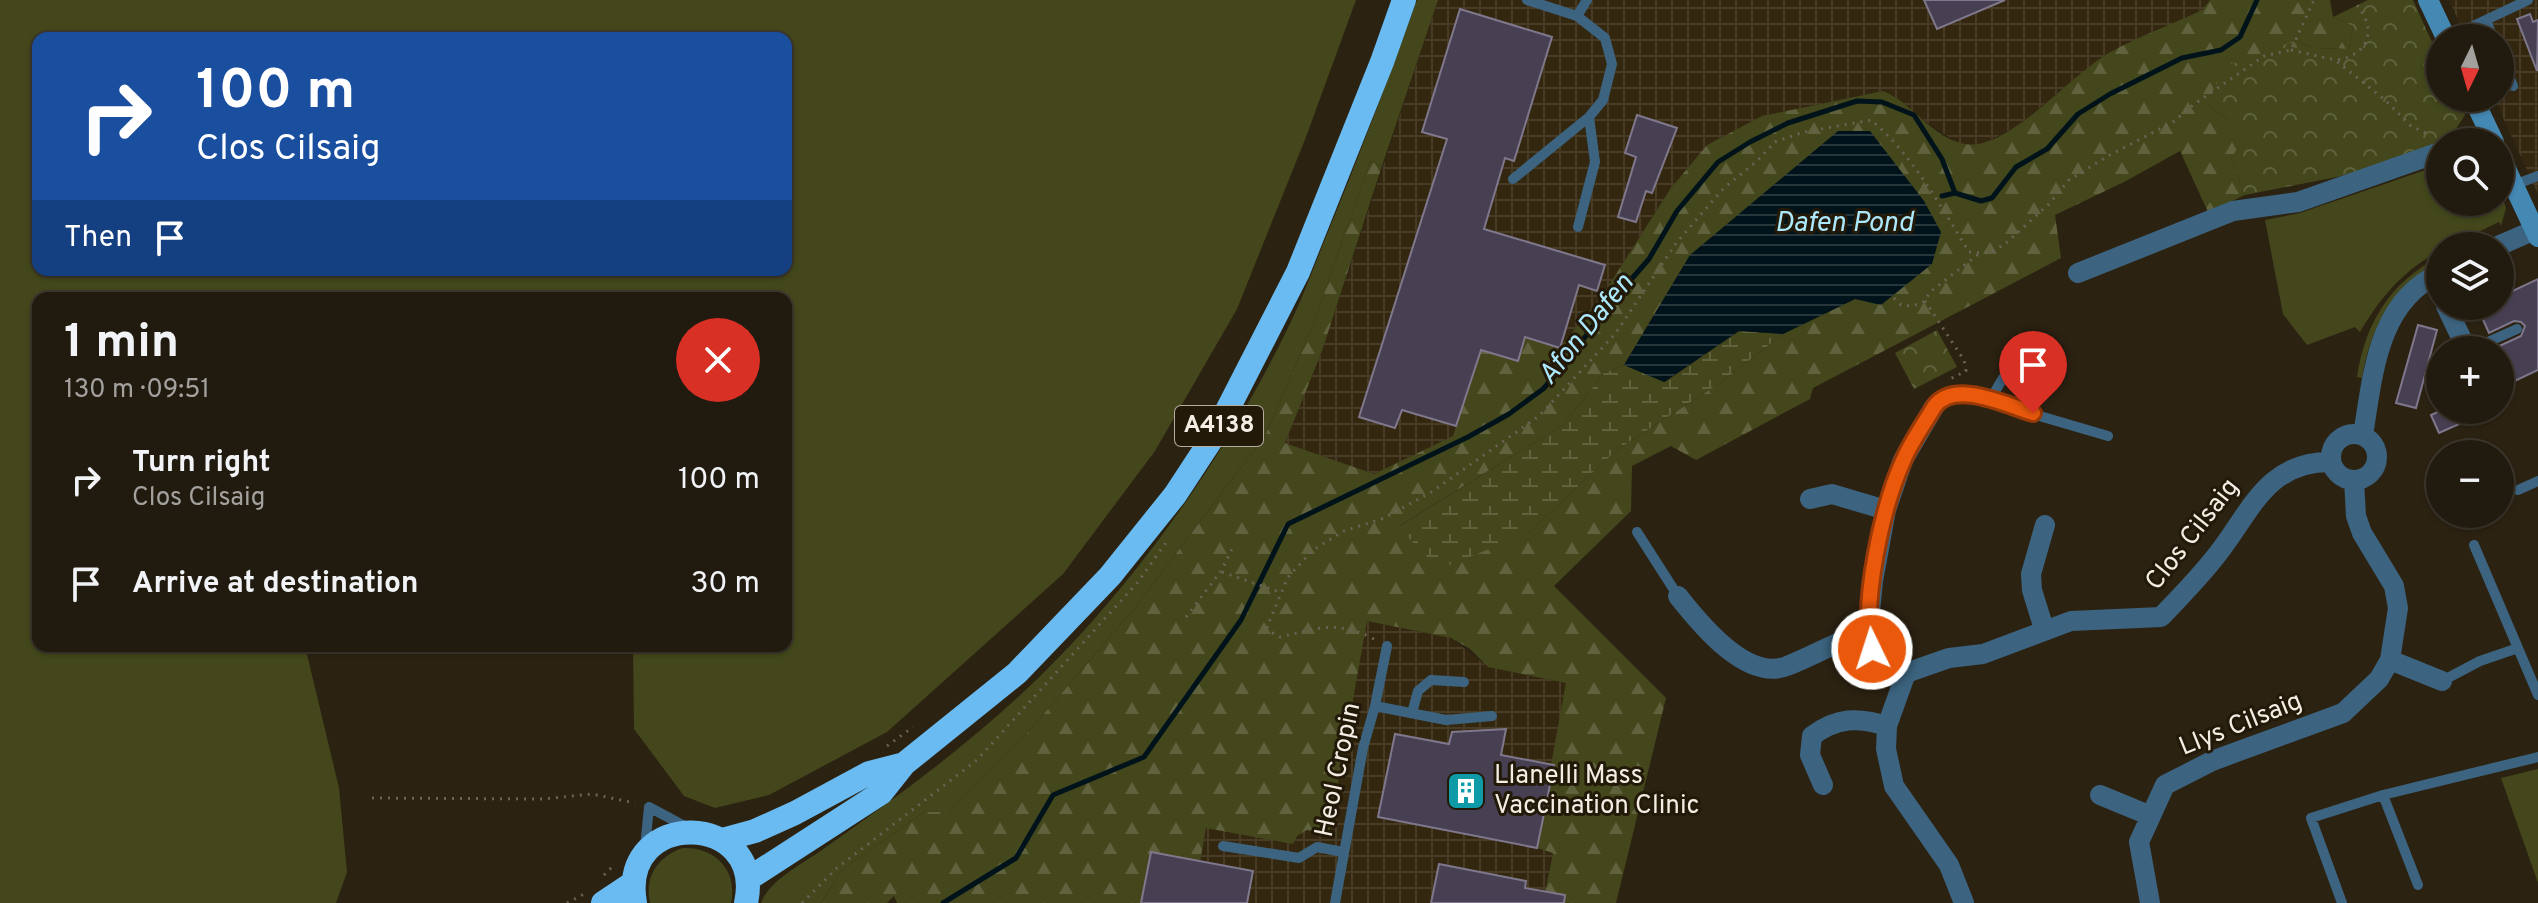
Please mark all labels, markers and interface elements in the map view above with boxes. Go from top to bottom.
north arrow [2426,24,2514,112]
map controls [2426,24,2514,528]
text: 100 m [196,58,355,128]
icon: right [64,64,168,168]
text: Clos Cilsaig [196,127,381,173]
button: search [2426,128,2514,216]
water label: Dafen Pond [1775,206,1915,242]
icon: arrive [148,216,192,260]
text: Then [64,220,132,257]
button: layers [2426,232,2514,320]
water label: Afon Dafen [1531,267,1643,393]
text: 1 min [64,314,179,374]
button: close [676,318,760,402]
pin [1999,331,2067,413]
button: + [2426,336,2514,424]
icon: arrive [2011,343,2055,387]
text: 130 m · 09:51 [64,374,210,407]
road number: A4138 [1175,406,1263,446]
button: − [2426,440,2514,528]
text: Turn right [132,445,270,482]
icon: right [64,458,108,502]
text: 100 m [678,462,760,499]
street label: Clos Cilsaig [2139,472,2247,598]
text: Clos Cilsaig [132,482,265,515]
icon: arrive [64,562,108,606]
text: Arrive at destination [132,566,418,603]
text: 30 m [691,566,760,603]
position arrow [1830,607,1914,691]
street label: Llys Cilsaig [2175,685,2307,765]
street label: Heol Cropin [1309,700,1369,840]
place label: Llanelli Mass Vaccination Clinic [1494,760,1700,823]
building icon: Llanelli Mass Vaccination Clinic [1445,770,1487,812]

